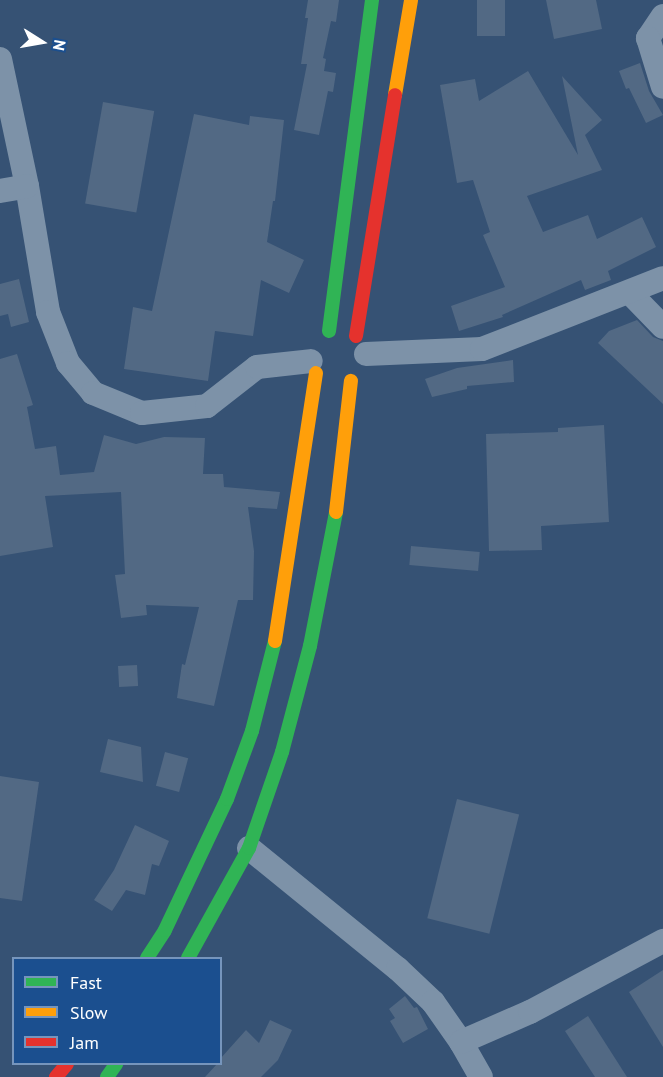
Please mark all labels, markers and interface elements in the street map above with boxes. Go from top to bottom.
north arrow [12,12,72,72]
text: N [49,38,70,52]
legend [12,957,222,1065]
text: Fast [70,971,102,994]
text: Slow [70,1001,108,1024]
text: Jam [70,1031,99,1054]

